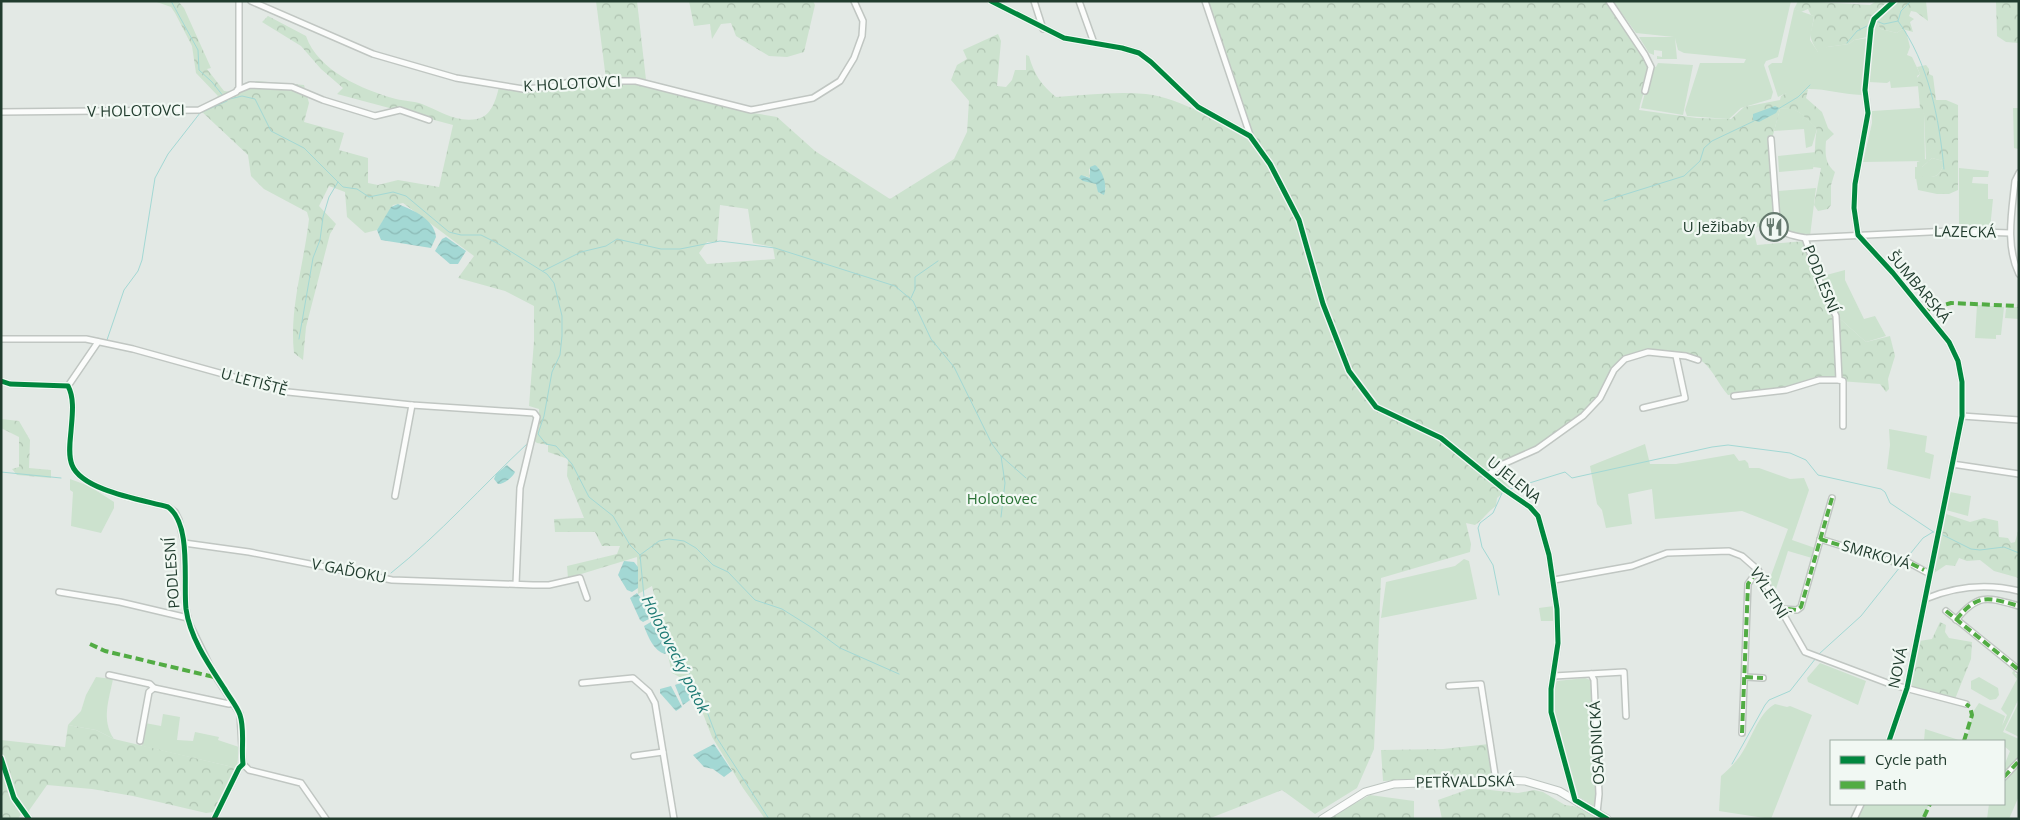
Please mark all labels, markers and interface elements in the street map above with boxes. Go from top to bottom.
street label: K HOLOTOVCI [523,70,621,96]
street label: V HOLOTOVCI [87,99,185,121]
restaurant icon: U Ježibaby [1759,212,1789,242]
place label: U Ježibaby [1683,216,1755,236]
street label: LAZECKÁ [1934,220,1997,242]
street label: PODLESNÍ [1799,242,1845,316]
street label: ŠUMBARSKÁ [1884,246,1956,327]
street label: U LETIŠTĚ [219,363,290,400]
street label: U JELENA [1483,451,1546,507]
park label: Holotovec [967,488,1037,508]
street label: SMRKOVÁ [1840,535,1913,573]
street label: PODLESNÍ [158,536,183,609]
street label: V GAĎOKU [310,553,388,587]
street label: VÝLETNÍ [1746,563,1794,623]
water label: Holotovecký potok [637,591,716,718]
street label: NOVÁ [1883,645,1911,690]
street label: OSADNICKÁ [1584,700,1608,785]
legend [1830,740,2005,805]
text: Cycle path [1875,749,1947,769]
street label: PETŘVALDSKÁ [1415,770,1515,792]
text: Path [1875,774,1907,794]

